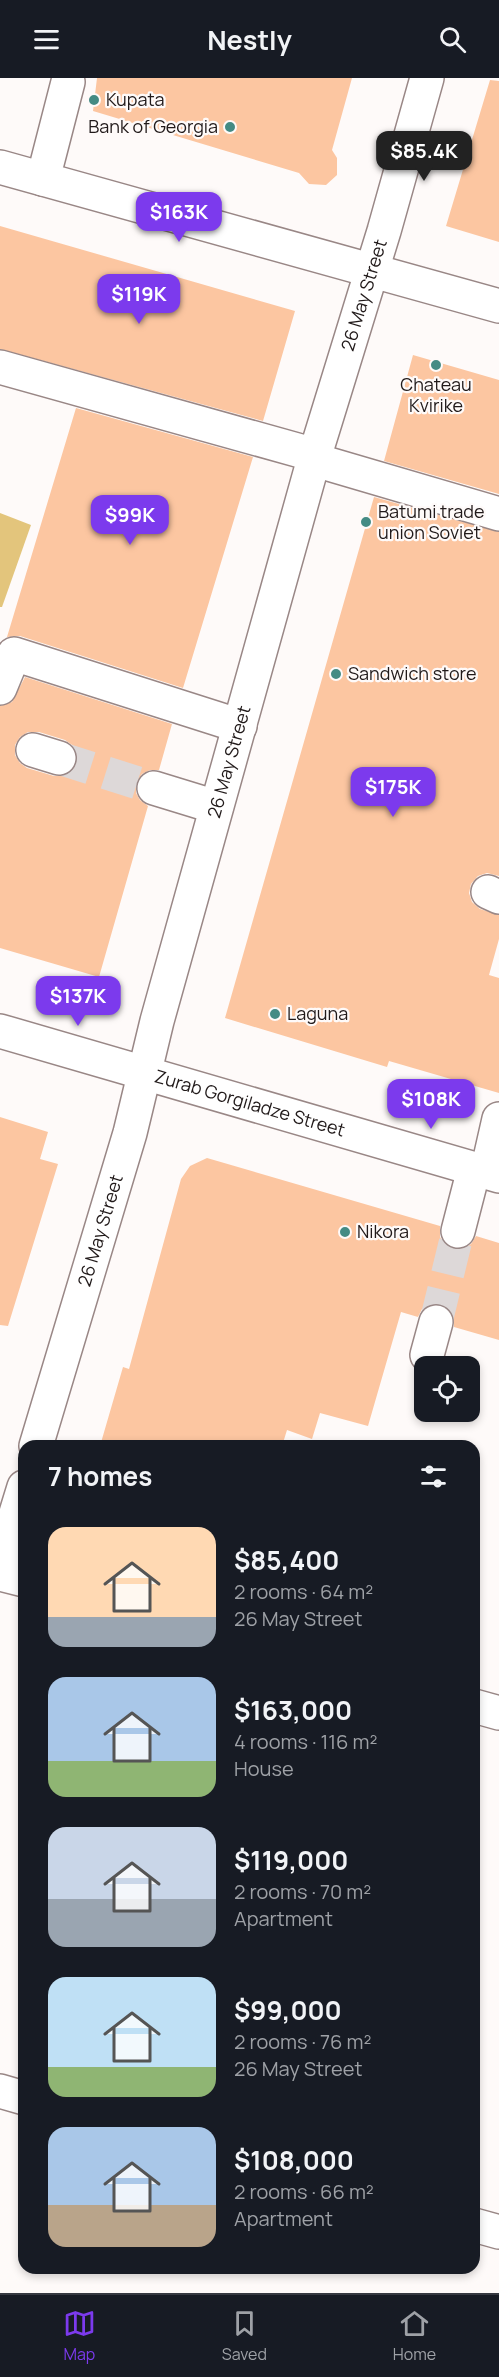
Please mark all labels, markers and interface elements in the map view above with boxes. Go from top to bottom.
text: Nestly [207,21,292,58]
icon: menu [30,23,63,56]
icon: search [436,23,469,56]
place label: Kupata [106,87,165,111]
marker: Kupata [87,93,101,107]
place label: Bank of Georgia [88,114,218,138]
marker: Bank of Georgia [223,120,237,134]
pin: $85.4K [375,131,473,182]
text: $85.4K [390,137,458,164]
pin: $163K [137,192,221,243]
text: $163K [150,198,208,225]
street label: 26 May Street [335,236,392,354]
pin: $119K [97,274,181,325]
text: $119K [111,280,167,307]
marker: Chateau Kvirike [429,358,443,372]
place label: Chateau Kvirike [400,372,472,417]
pin: $99K [94,495,166,546]
place label: Batumi trade union Soviet [378,499,485,544]
text: $99K [105,501,155,528]
marker: Batumi trade union Soviet [359,515,373,529]
place label: Sandwich store [348,661,476,685]
marker: Sandwich store [329,667,343,681]
street label: 26 May Street [201,703,255,821]
pin: $175K [351,767,435,818]
text: $175K [365,773,421,800]
pin: $137K [36,976,120,1027]
text: $137K [50,982,106,1009]
place label: Laguna [287,1001,348,1025]
marker: Laguna [268,1007,282,1021]
street label: Zurab Gorgiladze Street [152,1064,348,1142]
pin: $108K [389,1079,473,1130]
text: $108K [401,1085,461,1112]
street label: 26 May Street [72,1171,128,1289]
place label: Nikora [357,1219,409,1243]
marker: Nikora [338,1225,352,1239]
map controls [414,1356,480,1422]
button: locate [414,1356,480,1422]
text: 7 homes [48,1458,152,1494]
icon: filters [417,1460,450,1493]
text: $85,400 [234,1542,339,1578]
icon: home [96,1551,168,1623]
text: 2 rooms · 64 m² [234,1578,373,1605]
text: 26 May Street [234,1605,362,1632]
text: $163,000 [234,1692,352,1728]
icon: home [96,1701,168,1773]
text: 4 rooms · 116 m² [234,1728,377,1755]
text: House [234,1755,294,1782]
text: $119,000 [234,1842,348,1878]
icon: home [96,1851,168,1923]
text: 2 rooms · 70 m² [234,1878,371,1905]
text: Apartment [234,1905,333,1932]
text: $99,000 [234,1992,342,2028]
icon: home [96,2001,168,2073]
text: 2 rooms · 76 m² [234,2028,371,2055]
text: 26 May Street [234,2055,362,2082]
text: $108,000 [234,2142,354,2178]
icon: home [96,2151,168,2223]
text: 2 rooms · 66 m² [234,2178,374,2205]
text: Apartment [234,2205,333,2232]
tab: Map [63,2307,96,2365]
tab: Saved [222,2307,267,2365]
tab: Home [393,2307,436,2365]

